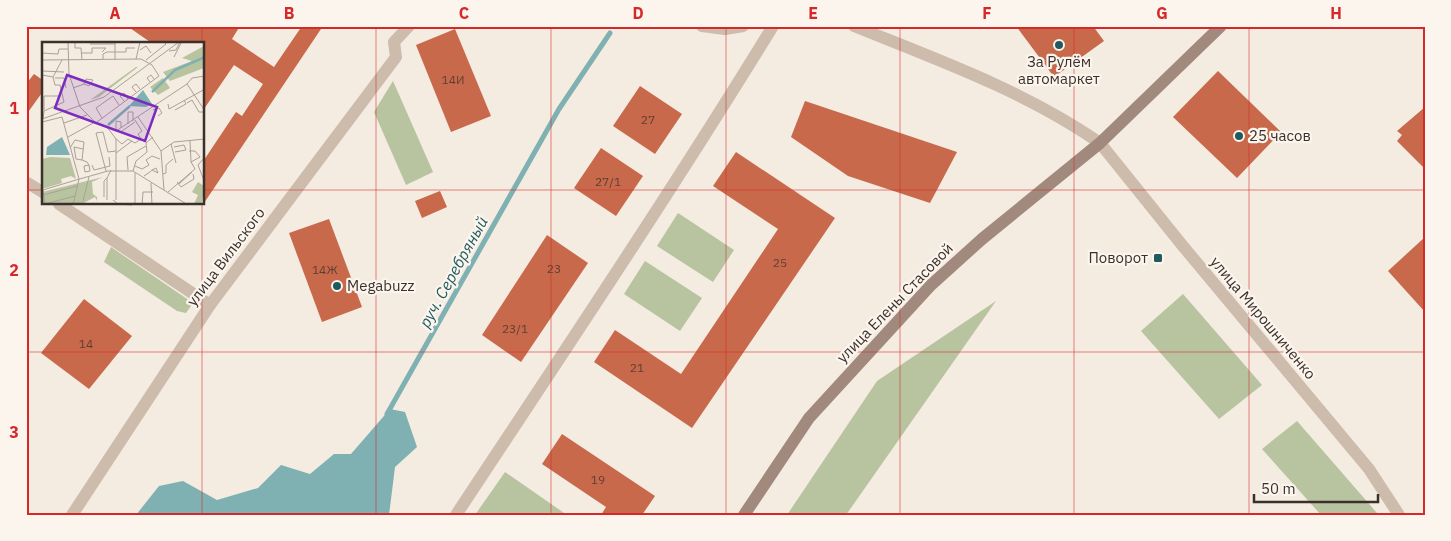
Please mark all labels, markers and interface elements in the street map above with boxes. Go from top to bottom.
text: A [110,3,121,23]
text: B [284,3,295,23]
text: C [459,3,469,23]
text: D [632,3,644,23]
text: E [808,3,818,23]
text: F [982,3,992,23]
text: G [1156,3,1168,23]
text: H [1330,3,1342,23]
marker: За Рулём автомаркет [1053,39,1065,51]
inset map [42,42,205,205]
place label: За Рулём автомаркет [1018,52,1100,88]
house number: 14И [442,72,464,87]
text: 1 [9,98,19,118]
house number: 27 [641,112,655,127]
place label: 25 часов [1249,126,1311,145]
marker: 25 часов [1233,130,1245,142]
house number: 27/1 [595,174,621,189]
street label: улица Вильского [182,204,269,310]
water label: руч. Серебряный [414,213,492,332]
street label: улица Елены Стасовой [832,239,957,367]
place label: Поворот [1088,248,1148,267]
marker: Поворот [1152,252,1164,264]
street label: улица Мирошниченко [1207,252,1320,383]
house number: 25 [773,255,787,270]
text: 2 [9,260,19,280]
house number: 23 [547,261,561,276]
house number: 14Ж [312,262,338,277]
place label: Megabuzz [347,276,414,295]
marker: Megabuzz [331,280,343,292]
house number: 23/1 [502,321,528,336]
house number: 14 [79,336,93,351]
house number: 21 [630,360,644,375]
text: 3 [9,422,19,442]
scale bar [1254,471,1377,503]
house number: 19 [591,472,605,487]
text: 50 m [1261,479,1296,498]

